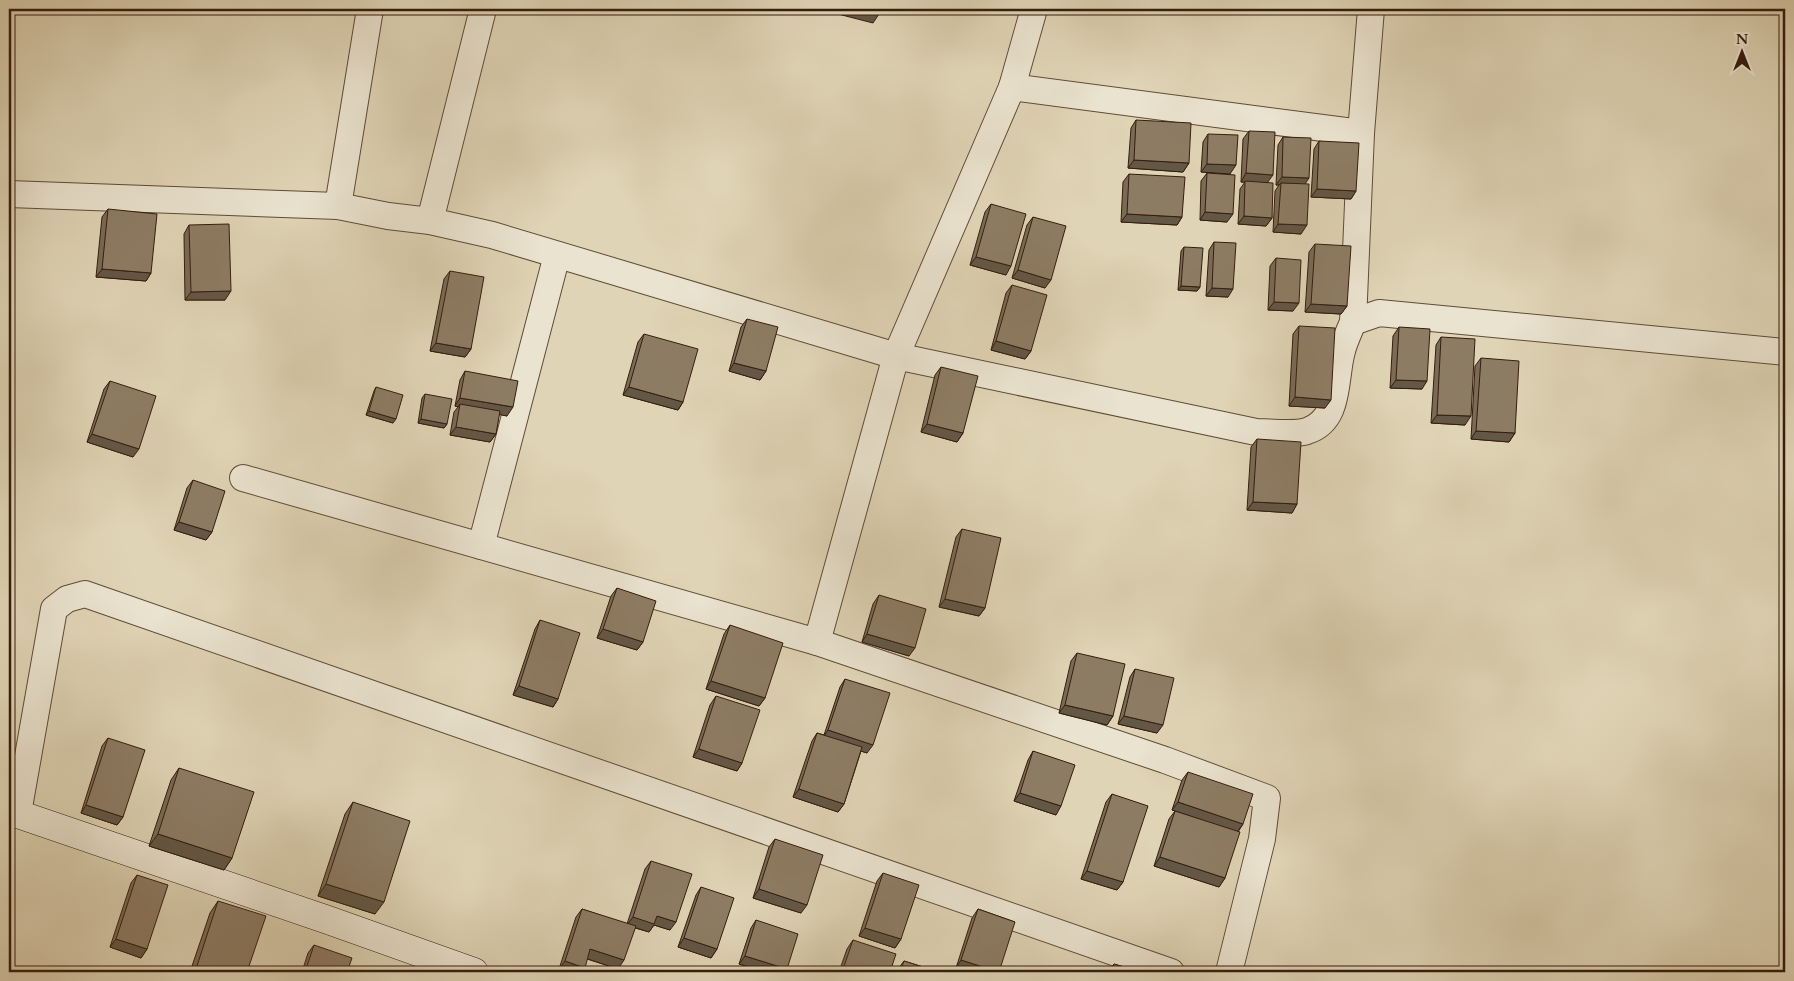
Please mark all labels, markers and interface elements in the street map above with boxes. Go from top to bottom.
north arrow [1716,28,1766,78]
text: N [1736,30,1748,49]

